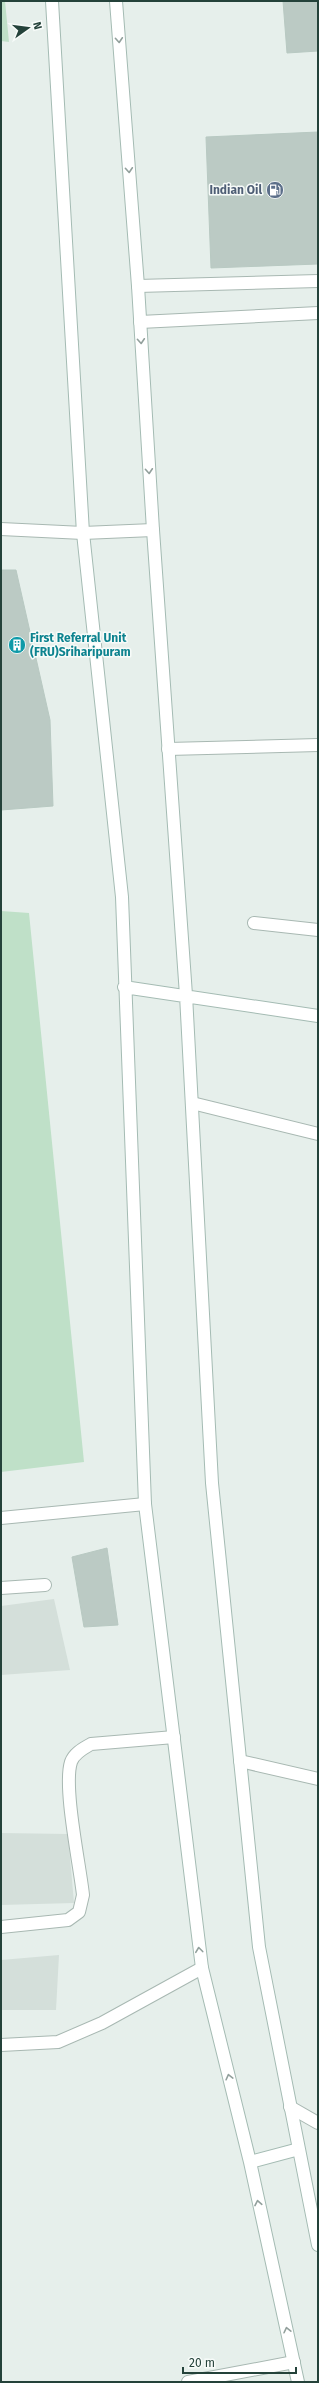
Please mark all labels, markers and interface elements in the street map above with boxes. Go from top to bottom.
north arrow [8,8,48,48]
text: N [30,21,44,31]
one-way arrow [115,37,124,43]
one-way arrow [125,166,134,173]
fuel station icon: Indian Oil [265,180,285,200]
place label: Indian Oil [209,183,262,197]
one-way arrow [137,338,146,344]
one-way arrow [145,468,153,474]
place label: First Referral Unit (FRU)Sriharipuram [30,631,131,659]
building icon: First Referral Unit (FRU)Sriharipuram [7,635,27,655]
one-way arrow [195,1947,204,1953]
one-way arrow [225,2074,233,2080]
one-way arrow [255,2200,263,2207]
one-way arrow [283,2327,291,2333]
scale bar [183,2349,296,2375]
text: 20 m [189,2356,215,2370]

